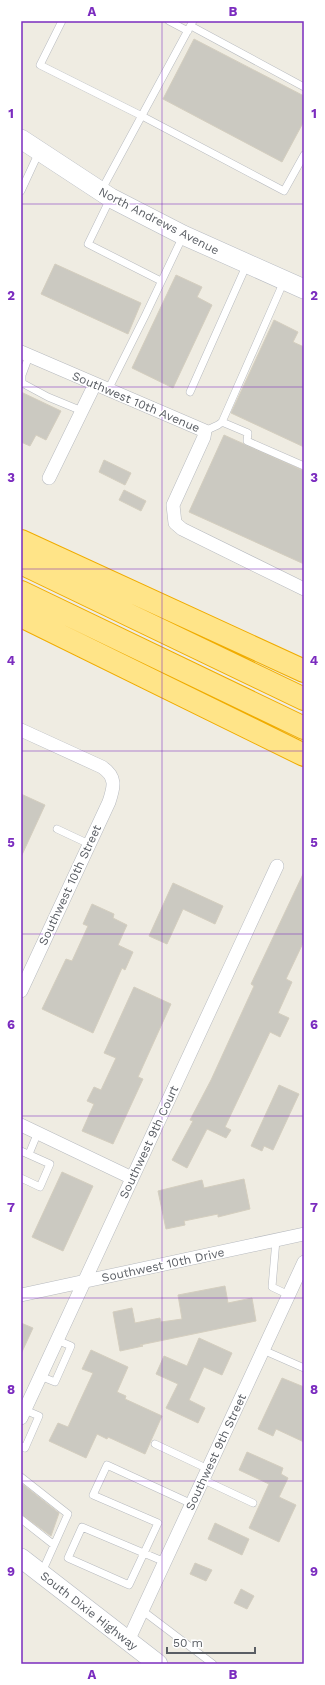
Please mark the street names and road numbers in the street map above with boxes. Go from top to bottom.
street label: North Andrews Avenue [97,185,222,257]
street label: Southwest 10th Avenue [70,369,202,435]
street label: Southwest 10th Street [36,822,104,948]
street label: Southwest 9th Court [117,1083,181,1201]
street label: Southwest 10th Drive [100,1245,226,1285]
street label: Southwest 9th Street [183,1392,249,1512]
street label: South Dixie Highway [38,1569,141,1654]

